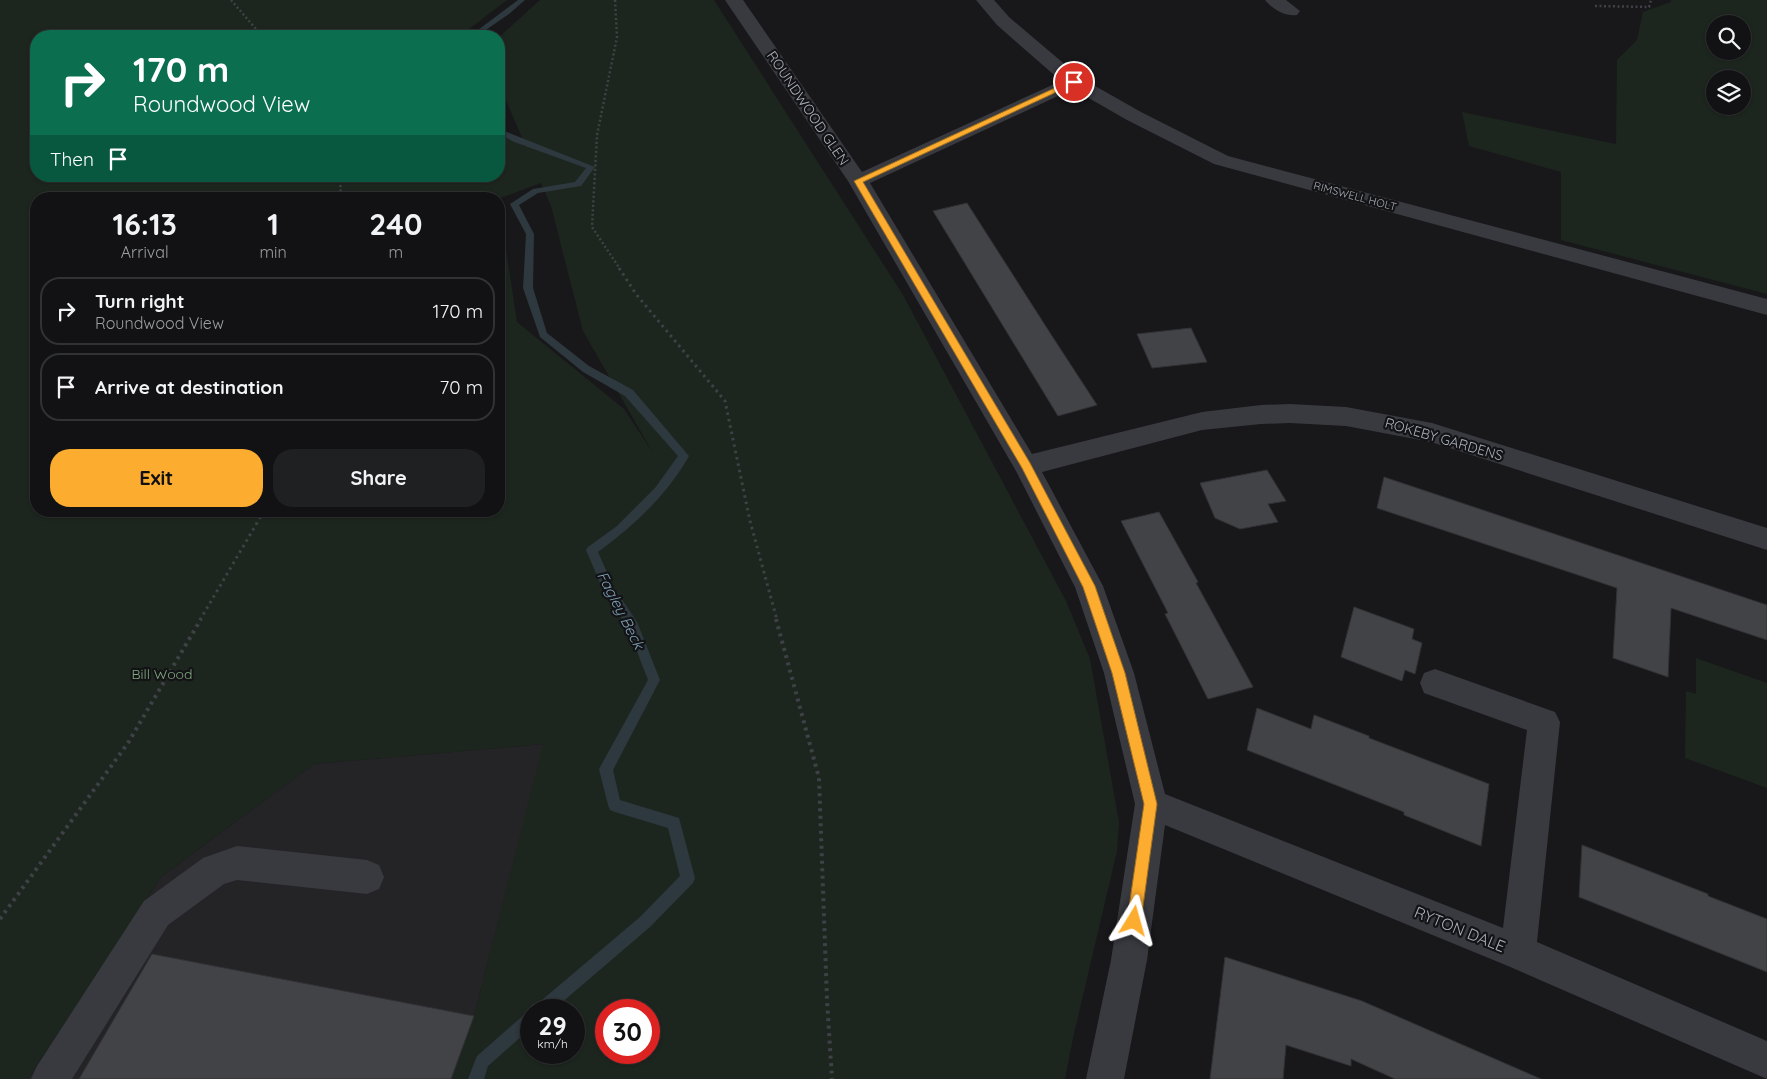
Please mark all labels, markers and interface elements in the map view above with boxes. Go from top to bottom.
map controls [1706,15,1751,115]
button: search [1706,15,1751,60]
text: 170 m [133,47,229,91]
street label: ROUNDWOOD GLEN [763,47,853,169]
icon: right [50,50,115,115]
pin [1053,61,1095,103]
icon: arrive [1060,68,1088,96]
button: layers [1706,70,1751,115]
text: Roundwood View [133,90,310,118]
icon: arrive [104,145,132,173]
text: Then [50,147,94,171]
street label: RIMSWELL HOLT [1312,178,1398,214]
text: 16:13 [113,205,177,243]
text: 1 [267,205,279,243]
text: 240 [369,205,422,243]
text: Arrival [121,242,169,262]
text: min [259,242,287,262]
text: m [389,242,403,262]
text: Turn right [95,289,184,313]
icon: right [52,297,80,325]
text: 170 m [432,299,483,323]
text: Roundwood View [95,313,224,333]
icon: arrive [52,373,80,401]
text: Arrive at destination [95,375,284,399]
text: 70 m [439,375,483,399]
street label: ROKEBY GARDENS [1383,414,1505,465]
button: Exit [50,449,263,507]
button: Share [273,449,485,507]
water label: Fagley Beck [593,568,650,654]
park label: Bill Wood [131,665,193,683]
position arrow [1107,894,1159,946]
street label: RYTON DALE [1412,902,1508,956]
speed limit sign: 30 [595,999,660,1064]
text: 29 [538,1010,567,1041]
text: km/h [537,1036,568,1051]

